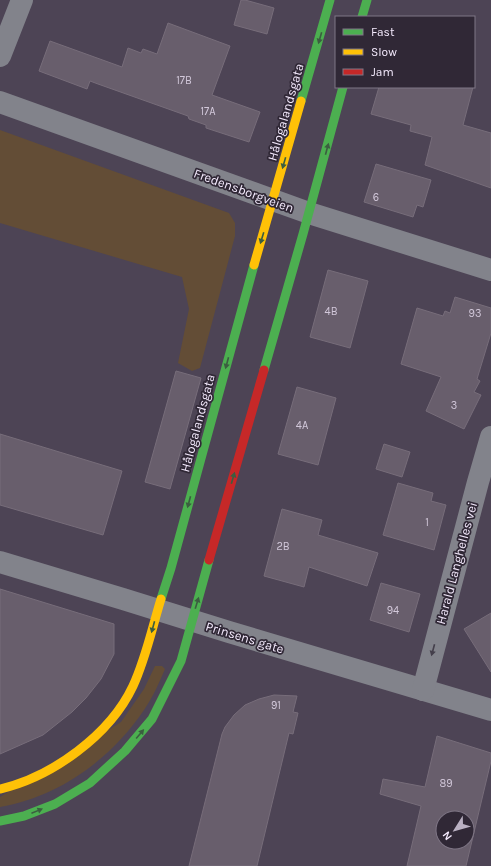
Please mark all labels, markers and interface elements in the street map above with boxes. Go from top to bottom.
legend [335,16,475,88]
text: Fast [371,25,395,39]
one-way arrow [317,32,323,44]
text: Slow [371,45,397,59]
street label: Hålogalandsgata [264,62,307,163]
text: Jam [371,65,394,79]
house number: 17B [176,74,192,87]
house number: 17A [200,105,216,118]
one-way arrow [324,143,330,155]
one-way arrow [281,157,287,169]
street label: Fredensborgveien [192,165,296,216]
house number: 6 [373,191,379,204]
one-way arrow [259,232,265,244]
house number: 4B [325,305,338,318]
house number: 93 [469,307,481,320]
one-way arrow [224,357,230,369]
street label: Hålogalandsgata [177,372,218,474]
house number: 3 [451,399,457,412]
house number: 4A [296,419,309,432]
one-way arrow [230,472,236,484]
one-way arrow [186,496,192,508]
street label: Harald Langhelles vei [433,500,480,626]
house number: 1 [425,516,429,529]
house number: 2B [276,540,290,553]
one-way arrow [194,597,200,609]
house number: 94 [387,604,399,617]
street label: Prinsens gate [204,618,286,657]
one-way arrow [150,621,156,633]
one-way arrow [430,644,436,656]
house number: 91 [271,699,281,712]
one-way arrow [136,728,145,739]
house number: 89 [439,777,453,790]
one-way arrow [32,807,44,813]
north arrow [435,810,475,850]
text: N [440,829,455,843]

